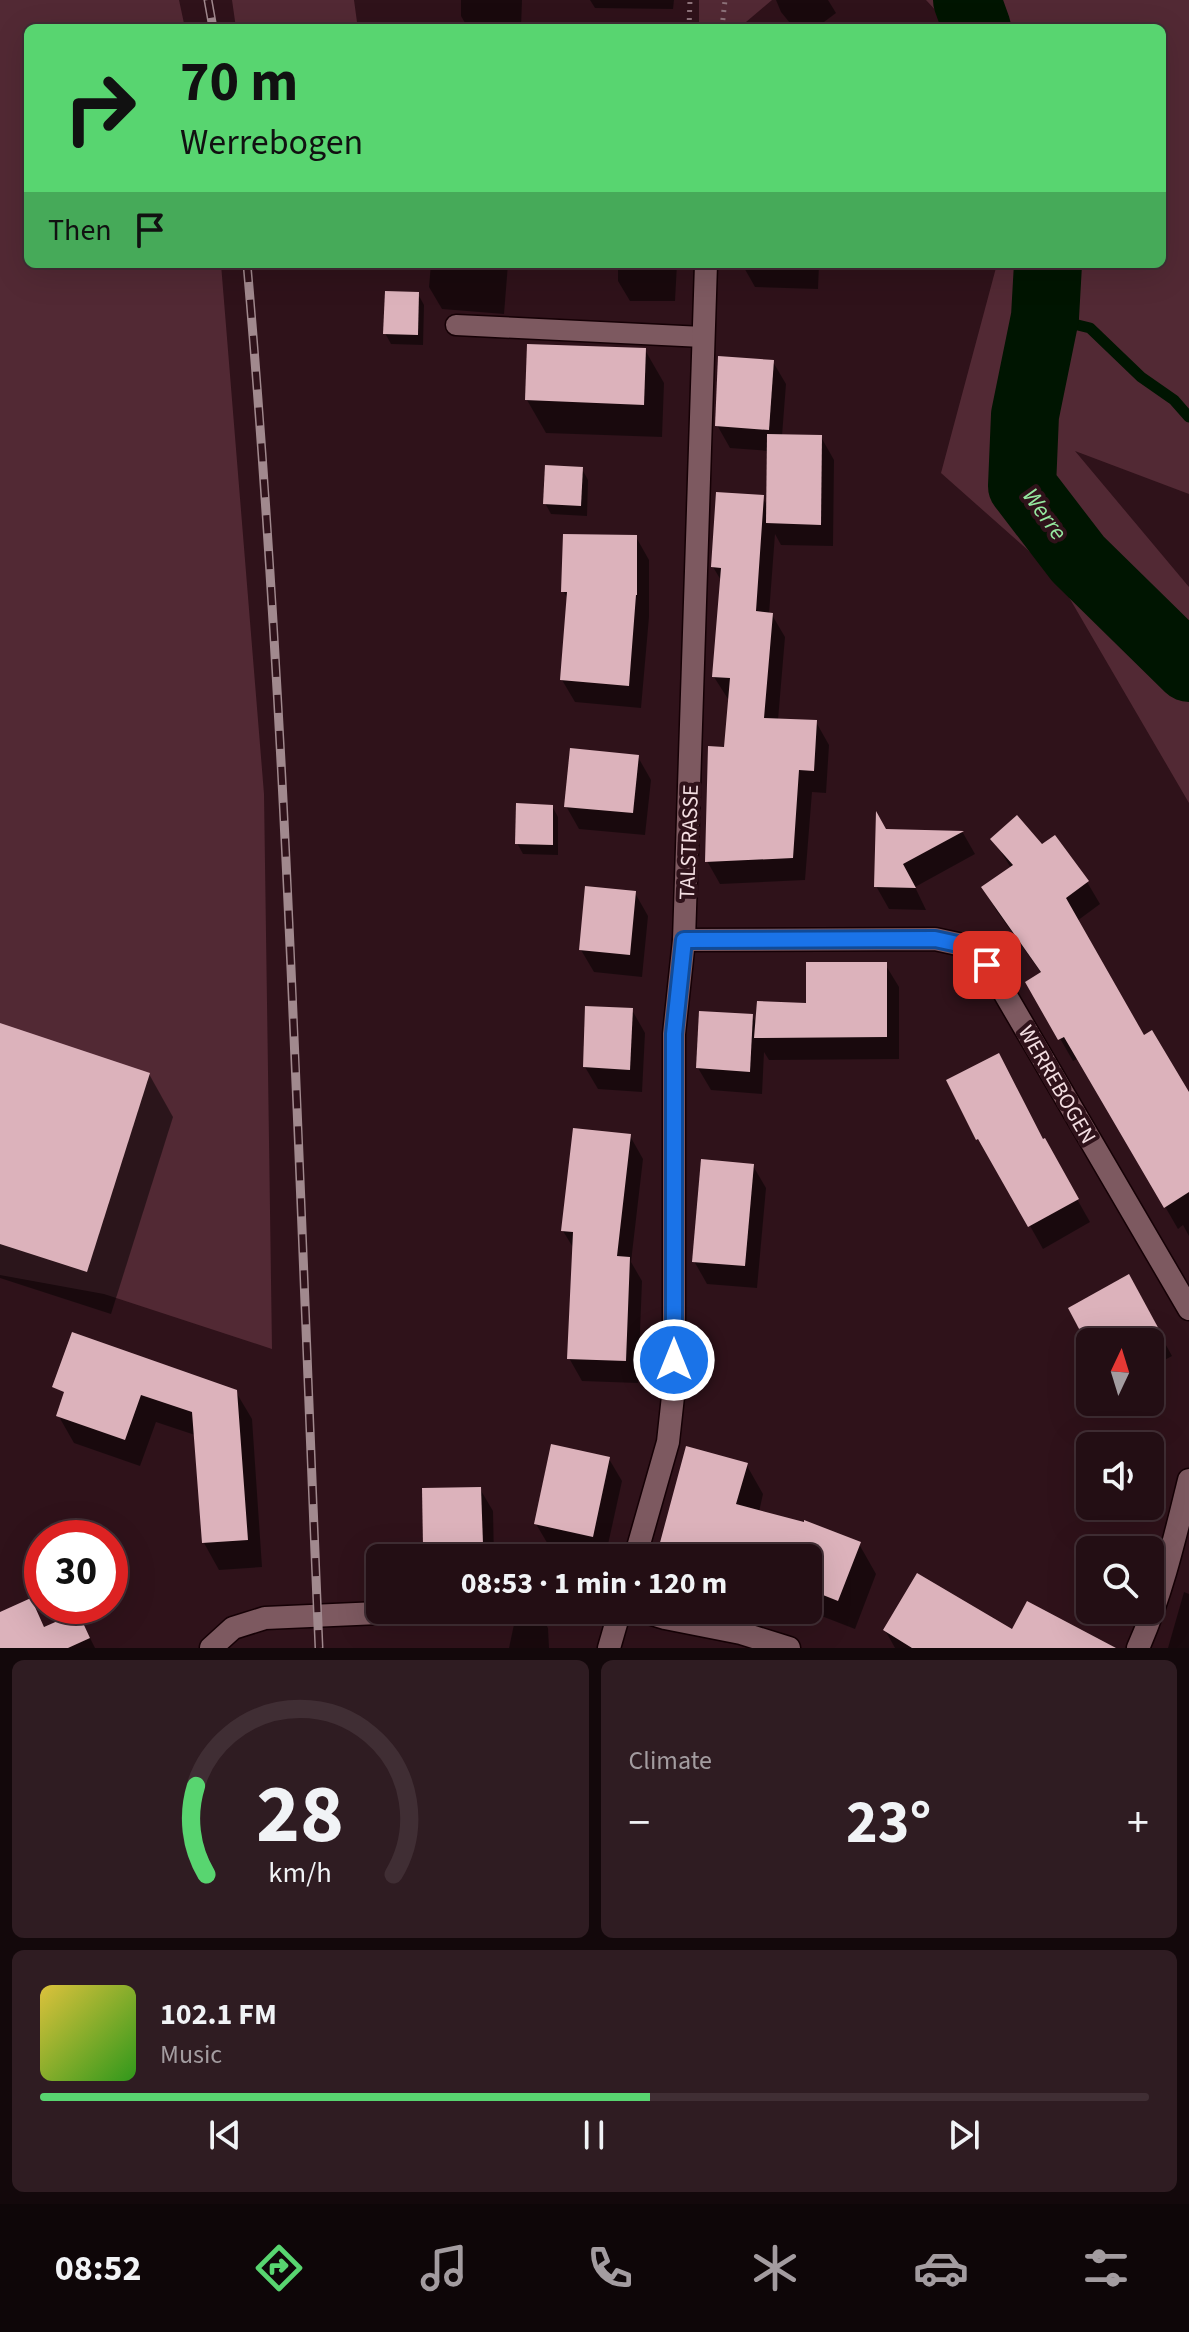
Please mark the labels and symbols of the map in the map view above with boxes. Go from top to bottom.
water label: Werre [1014,481,1076,548]
street label: TALSTRASSE [671,784,707,900]
pin [953,931,1021,999]
street label: WERREBOGEN [1010,1019,1104,1150]
position arrow [632,1318,716,1402]
north arrow [1076,1328,1164,1416]
speed limit sign: 30 [24,1520,128,1624]

